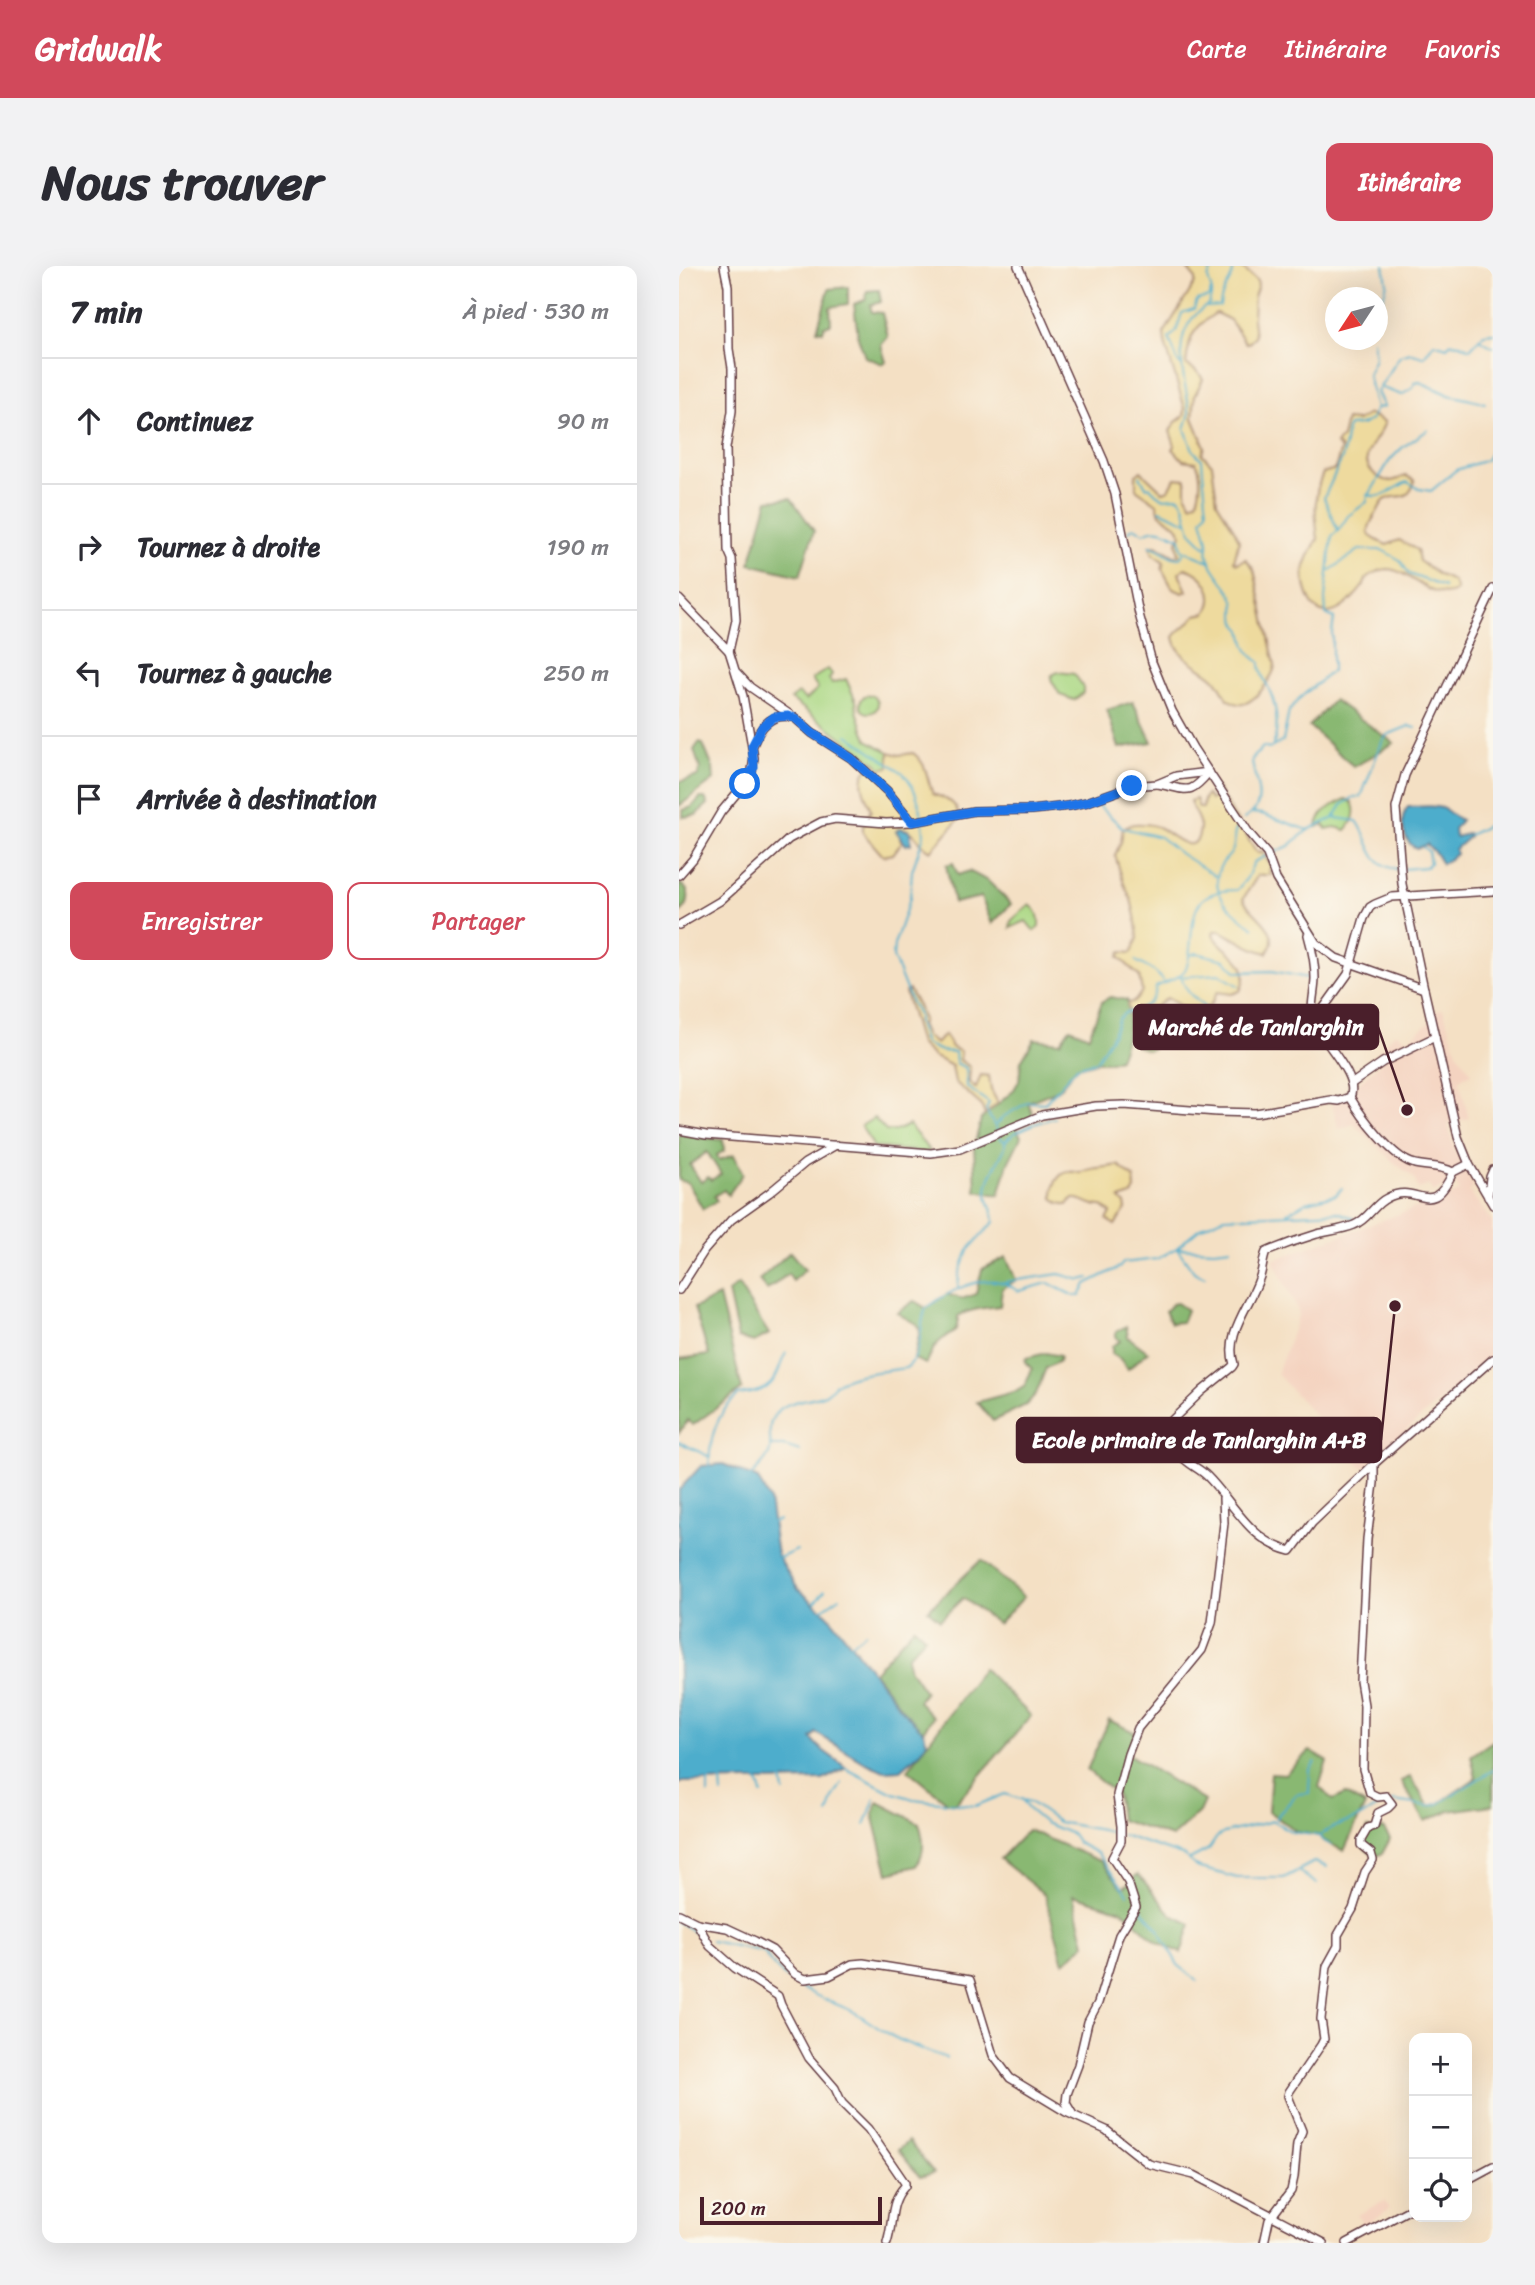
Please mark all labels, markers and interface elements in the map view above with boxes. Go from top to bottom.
text: Gridwalk [35,20,162,78]
text: Carte [1187,28,1247,70]
text: Itinéraire [1285,28,1387,70]
text: Favoris [1425,28,1500,70]
text: Nous trouver [42,139,322,226]
button: Itinéraire [1326,143,1493,221]
text: 7 min [70,285,142,339]
north arrow [1325,287,1388,350]
text: À pied · 530 m [463,291,609,332]
text: Continuez [137,398,253,444]
text: 90 m [557,401,609,442]
icon: ahead [70,402,108,440]
text: Tournez à droite [137,524,320,570]
text: 190 m [547,527,609,568]
icon: right [70,528,108,566]
text: Tournez à gauche [137,650,332,696]
text: 250 m [543,653,609,694]
icon: left [70,654,108,692]
route start [729,768,760,799]
route end [1116,770,1147,801]
text: Arrivée à destination [137,776,377,822]
icon: arrive [70,780,108,818]
button: Enregistrer [70,882,333,960]
button: Partager [347,882,609,960]
callout: Marché de Tanlarghin [1134,1005,1378,1049]
text: Marché de Tanlarghin [1147,1007,1364,1048]
callout: Ecole primaire de Tanlarghin A+B [1017,1418,1381,1462]
text: Ecole primaire de Tanlarghin A+B [1032,1420,1367,1461]
map controls [1409,2033,1472,2222]
button: + [1409,2033,1472,2096]
button: − [1409,2096,1472,2159]
button: locate [1409,2159,1472,2222]
text: 200 m [711,2192,766,2225]
scale bar [700,2194,882,2226]

